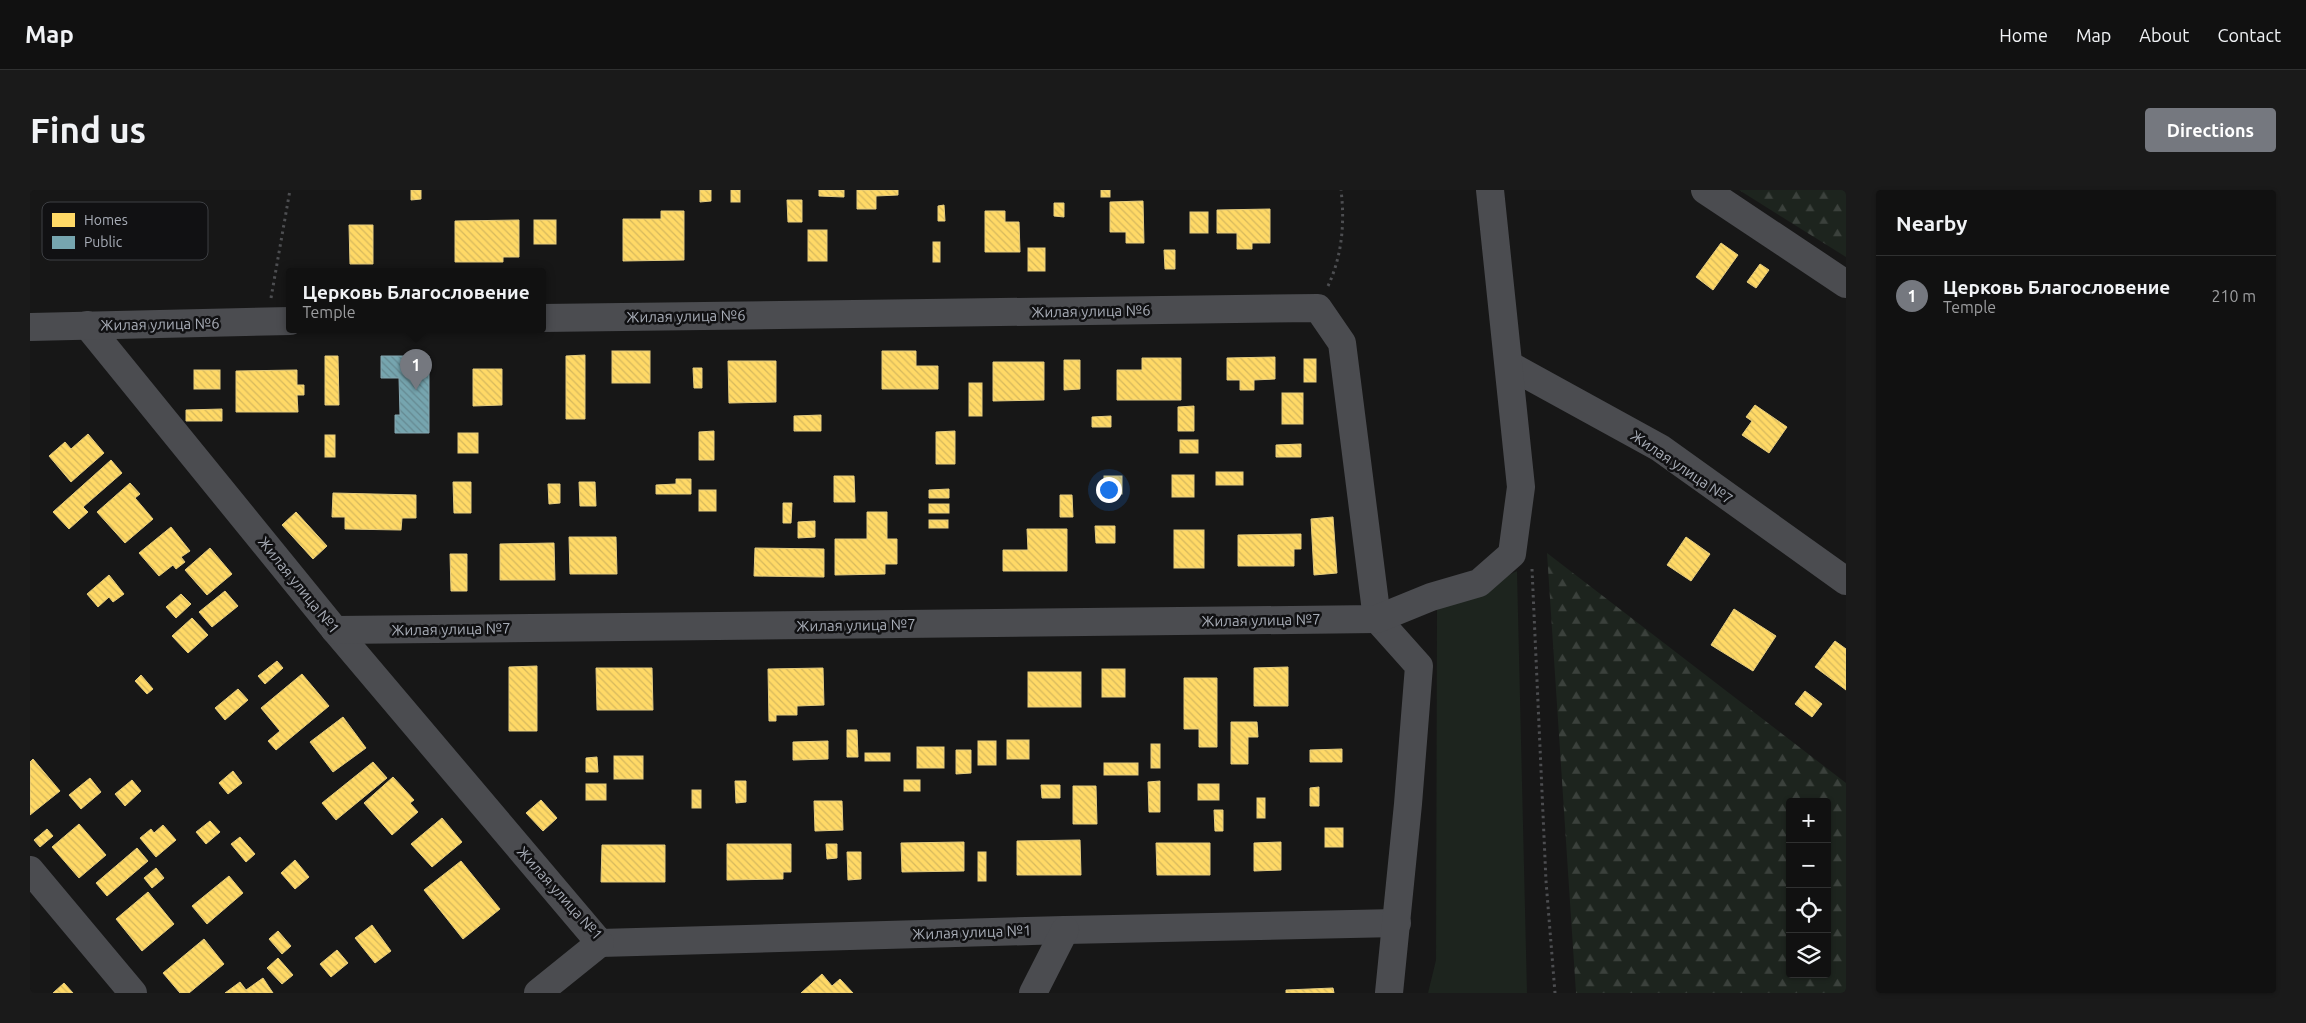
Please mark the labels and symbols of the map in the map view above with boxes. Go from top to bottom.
legend [42,202,208,260]
text: Homes [84,212,128,228]
text: Public [84,234,123,250]
street label: Жилая улица №6 [1031,301,1151,321]
street label: Жилая улица №6 [626,306,746,326]
street label: Жилая улица №6 [100,314,220,334]
pin: 1 [400,349,432,390]
street label: Жилая улица №7 [1628,427,1736,507]
your location [1096,477,1122,503]
street label: Жилая улица №1 [255,533,343,637]
street label: Жилая улица №7 [1201,610,1321,630]
street label: Жилая улица №7 [796,615,916,635]
street label: Жилая улица №7 [391,619,511,639]
street label: Жилая улица №1 [514,843,606,943]
street label: Жилая улица №1 [912,921,1032,943]

